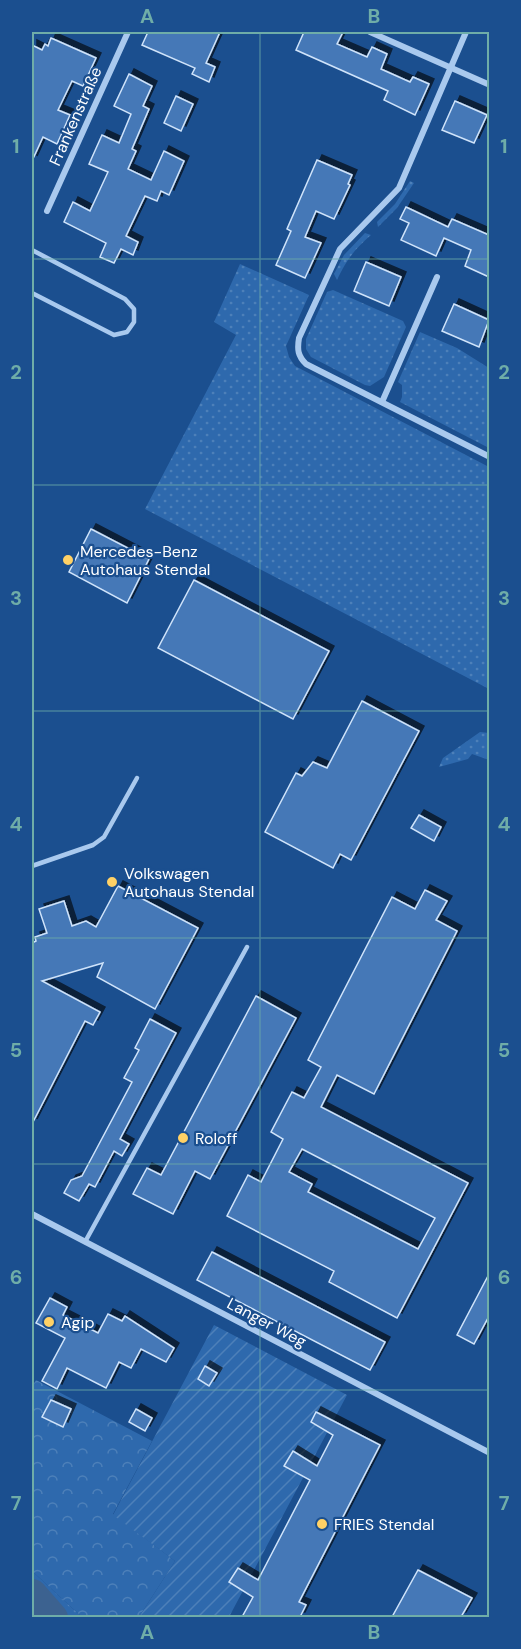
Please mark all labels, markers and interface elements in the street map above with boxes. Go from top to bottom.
text: A [140,3,154,29]
text: B [368,3,380,29]
street label: Frankenstraße [44,63,107,169]
text: 1 [12,133,20,159]
text: 1 [500,133,508,159]
text: 2 [10,359,22,385]
text: 2 [498,359,510,385]
place label: Mercedes-Benz Autohaus Stendal [80,541,210,580]
marker: Mercedes-Benz Autohaus Stendal [61,553,75,567]
text: 3 [10,585,22,611]
text: 3 [498,585,510,611]
text: 4 [10,811,23,837]
text: 4 [498,811,511,837]
place label: Volkswagen Autohaus Stendal [124,863,254,902]
marker: Volkswagen Autohaus Stendal [105,875,119,889]
text: 5 [10,1037,22,1063]
text: 5 [498,1037,510,1063]
place label: Roloff [195,1128,237,1149]
marker: Roloff [176,1131,190,1145]
text: 6 [10,1264,22,1290]
text: 6 [498,1264,510,1290]
street label: Langer Weg [223,1293,310,1352]
place label: Agip [61,1312,94,1333]
marker: Agip [42,1315,56,1329]
text: 7 [11,1490,22,1516]
text: 7 [499,1490,510,1516]
place label: FRIES Stendal [334,1514,434,1535]
marker: FRIES Stendal [315,1517,329,1531]
text: A [140,1619,154,1645]
text: B [368,1619,380,1645]

